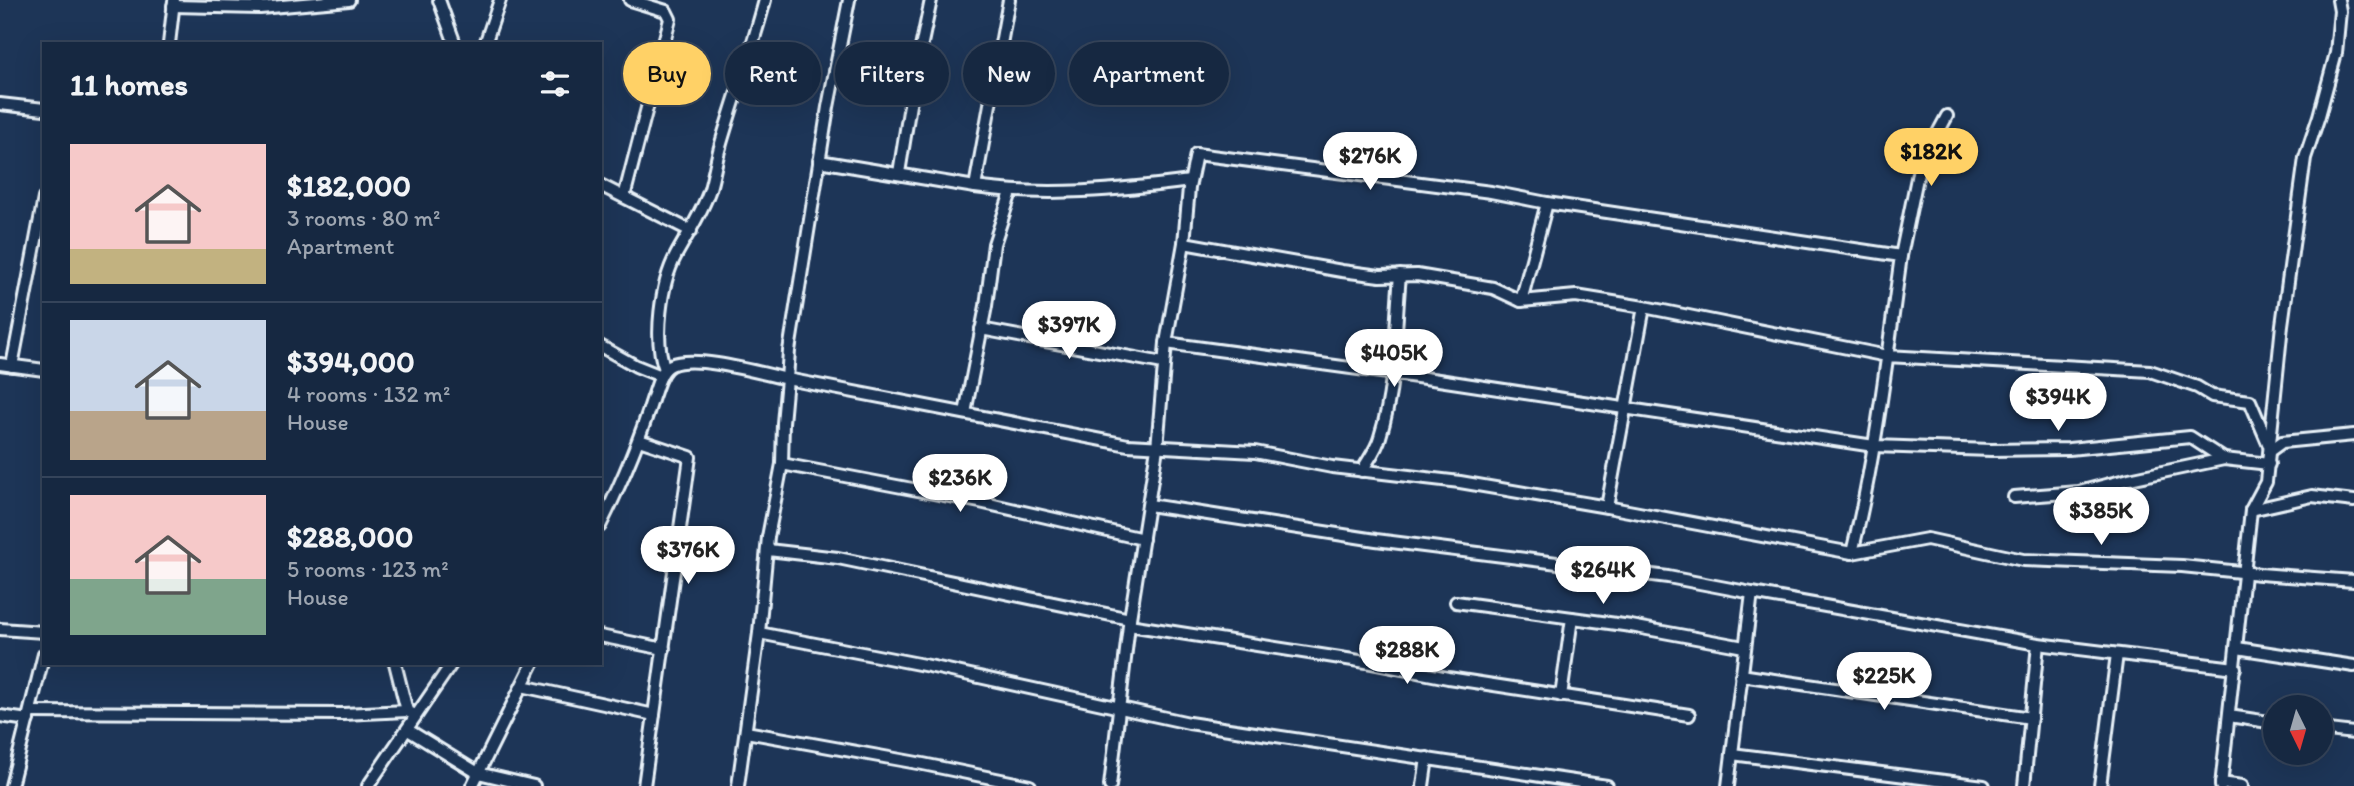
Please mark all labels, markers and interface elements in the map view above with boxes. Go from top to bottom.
chip: Buy [623,42,711,105]
chip: Rent [725,42,821,105]
chip: Filters [835,42,949,105]
chip: New [963,42,1055,105]
chip: Apartment [1069,42,1229,105]
icon: filters [536,65,574,103]
text: 11 homes [70,66,188,103]
pin: $182K [1882,128,1980,188]
pin: $276K [1321,132,1419,192]
text: $182K [1900,137,1962,165]
text: $276K [1339,141,1401,169]
text: $182,000 [287,167,411,204]
icon: home [126,172,210,256]
text: 3 rooms · 80 m² [287,204,441,232]
text: Apartment [287,232,394,260]
pin: $397K [1020,302,1118,361]
text: $397K [1038,310,1100,338]
pin: $405K [1345,330,1443,389]
text: $405K [1361,338,1427,366]
text: $394,000 [287,343,415,380]
icon: home [126,348,210,432]
pin: $394K [2009,374,2107,433]
text: 4 rooms · 132 m² [287,380,450,408]
text: $394K [2026,382,2090,410]
text: House [287,408,349,436]
pin: $236K [911,454,1009,514]
text: $236K [928,463,992,491]
pin: $385K [2052,488,2150,547]
text: $385K [2069,496,2133,524]
text: $288,000 [287,518,413,555]
icon: home [126,523,210,607]
pin: $376K [639,526,737,586]
text: $376K [657,535,719,563]
pin: $264K [1554,546,1652,606]
text: 5 rooms · 123 m² [287,555,449,583]
text: $264K [1571,555,1635,583]
text: House [287,583,349,611]
pin: $288K [1358,626,1456,686]
text: $288K [1375,635,1439,663]
pin: $225K [1835,652,1933,712]
text: $225K [1853,661,1915,689]
north arrow [2263,695,2333,765]
map controls [2263,695,2333,765]

